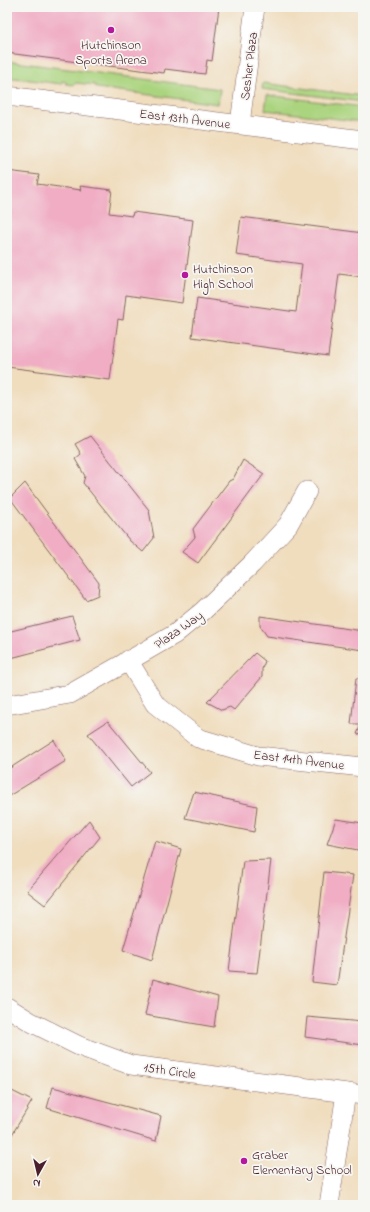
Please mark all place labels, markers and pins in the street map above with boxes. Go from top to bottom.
marker: Hutchinson Sports Arena [106,25,116,35]
place label: Hutchinson Sports Arena [75,36,147,70]
place label: Hutchinson High School [193,260,253,295]
marker: Hutchinson High School [180,270,190,280]
place label: Graber Elementary School [252,1146,352,1181]
marker: Graber Elementary School [239,1156,249,1166]

